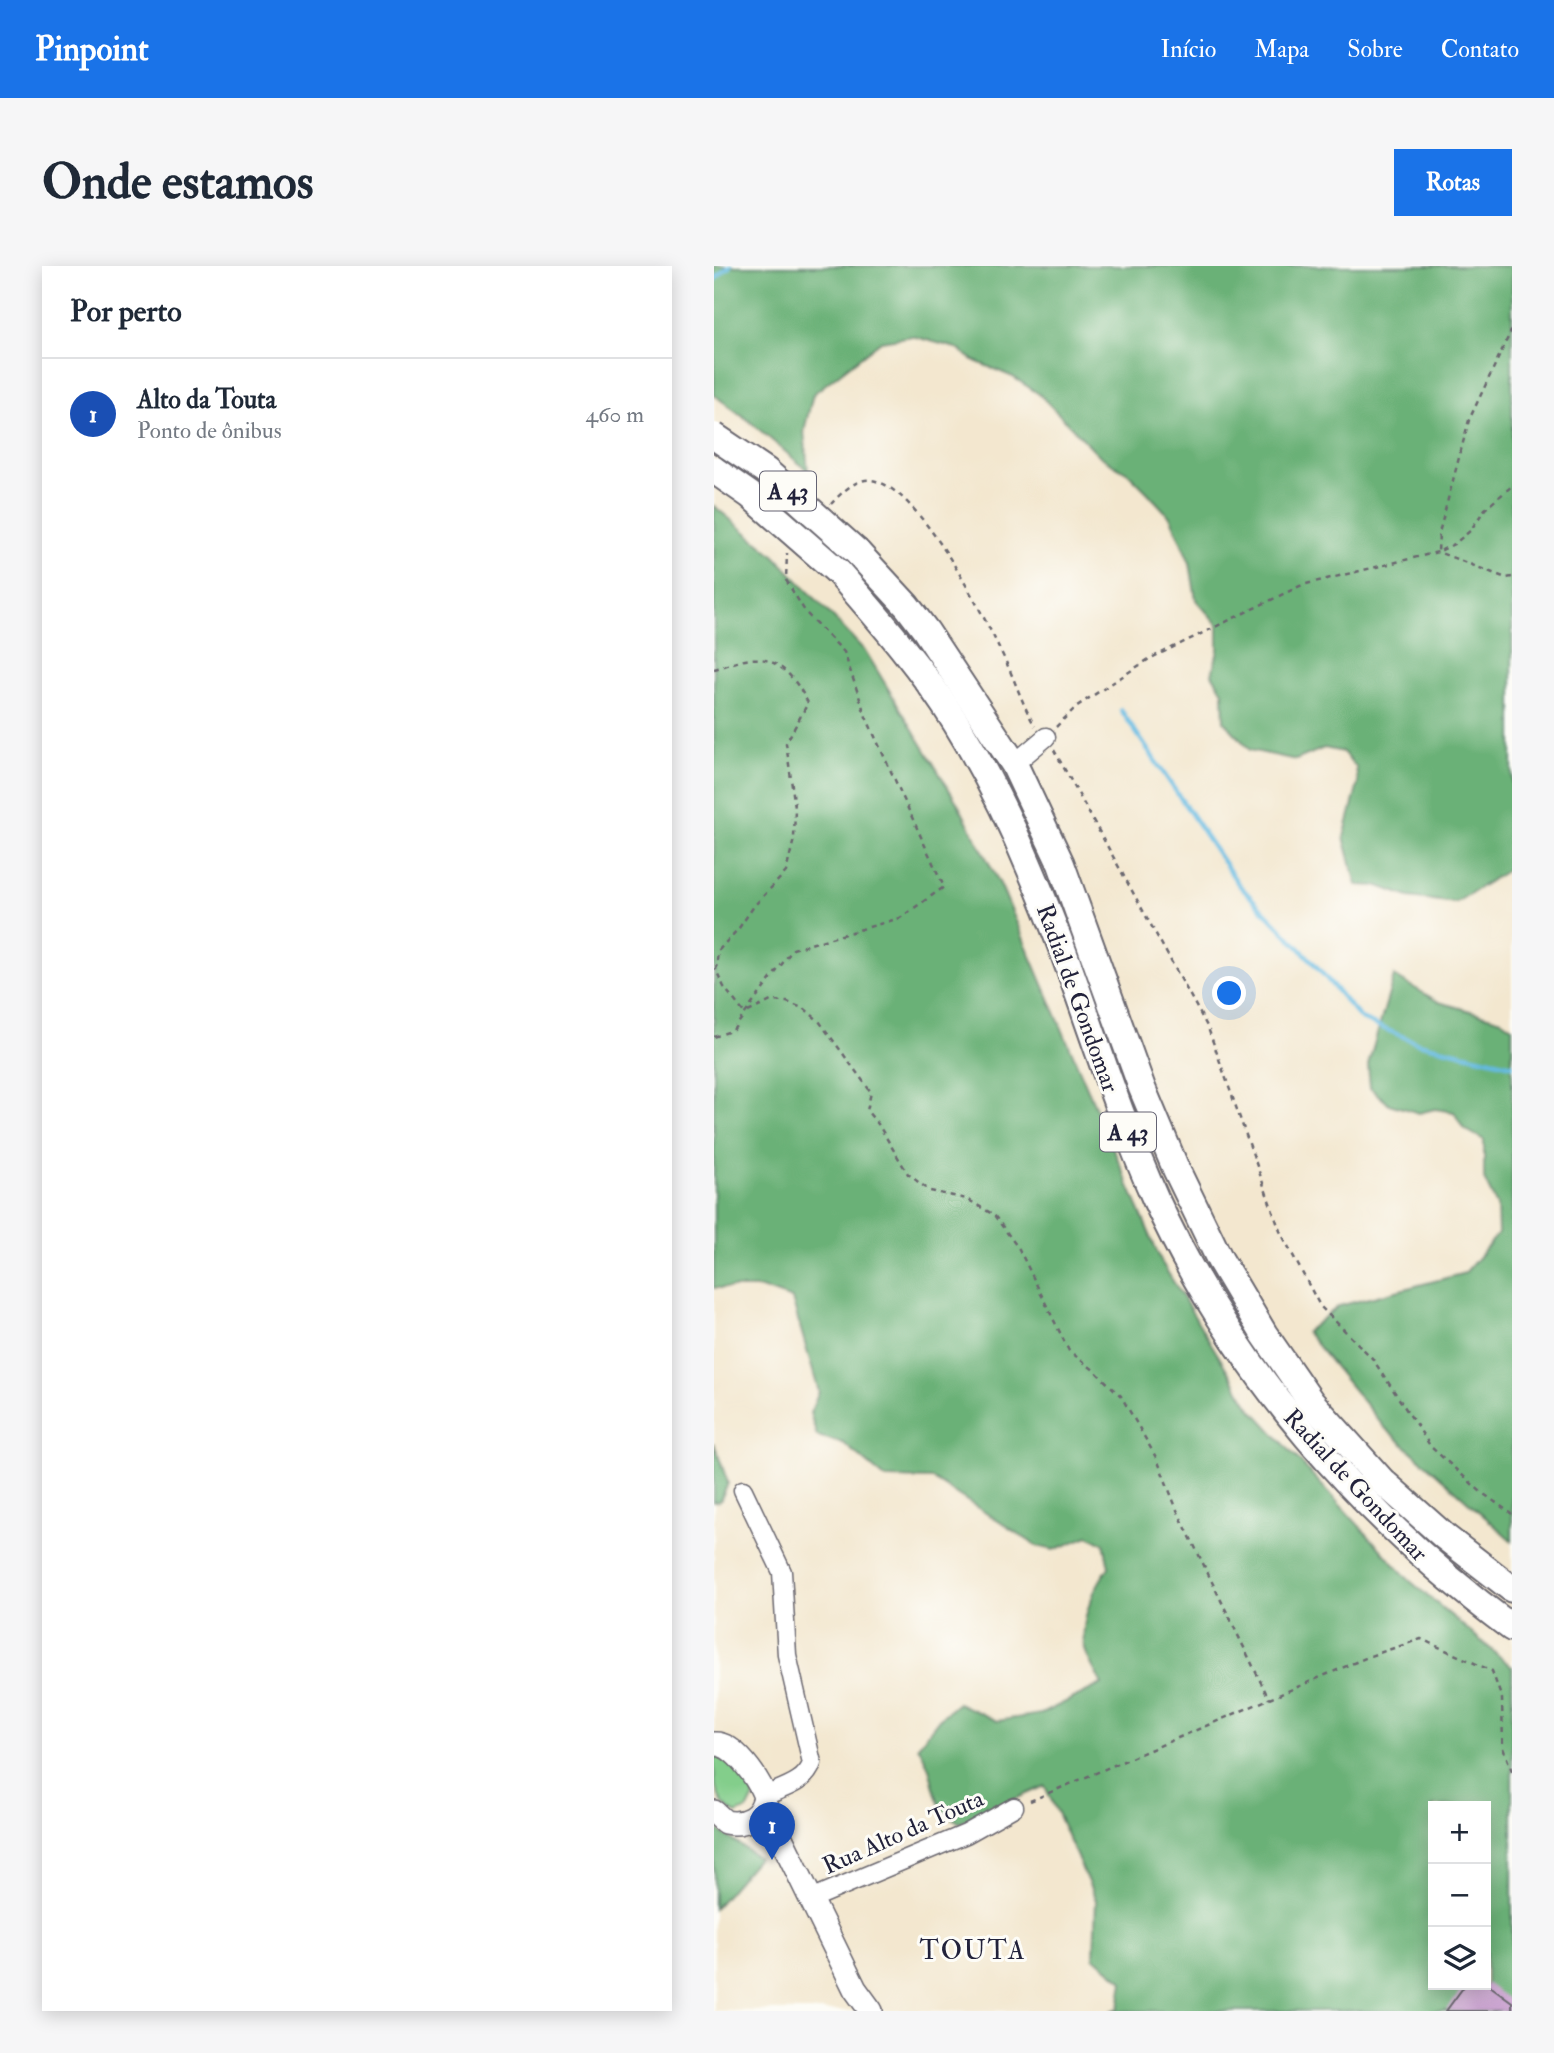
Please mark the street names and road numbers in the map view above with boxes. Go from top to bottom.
road number: A 43 [760,472,816,510]
street label: Radial de Gondomar [1029,900,1126,1097]
road number: A 43 [1100,1112,1156,1152]
street label: Radial de Gondomar [1277,1402,1435,1568]
street label: Rua Alto da Touta [818,1783,989,1882]

